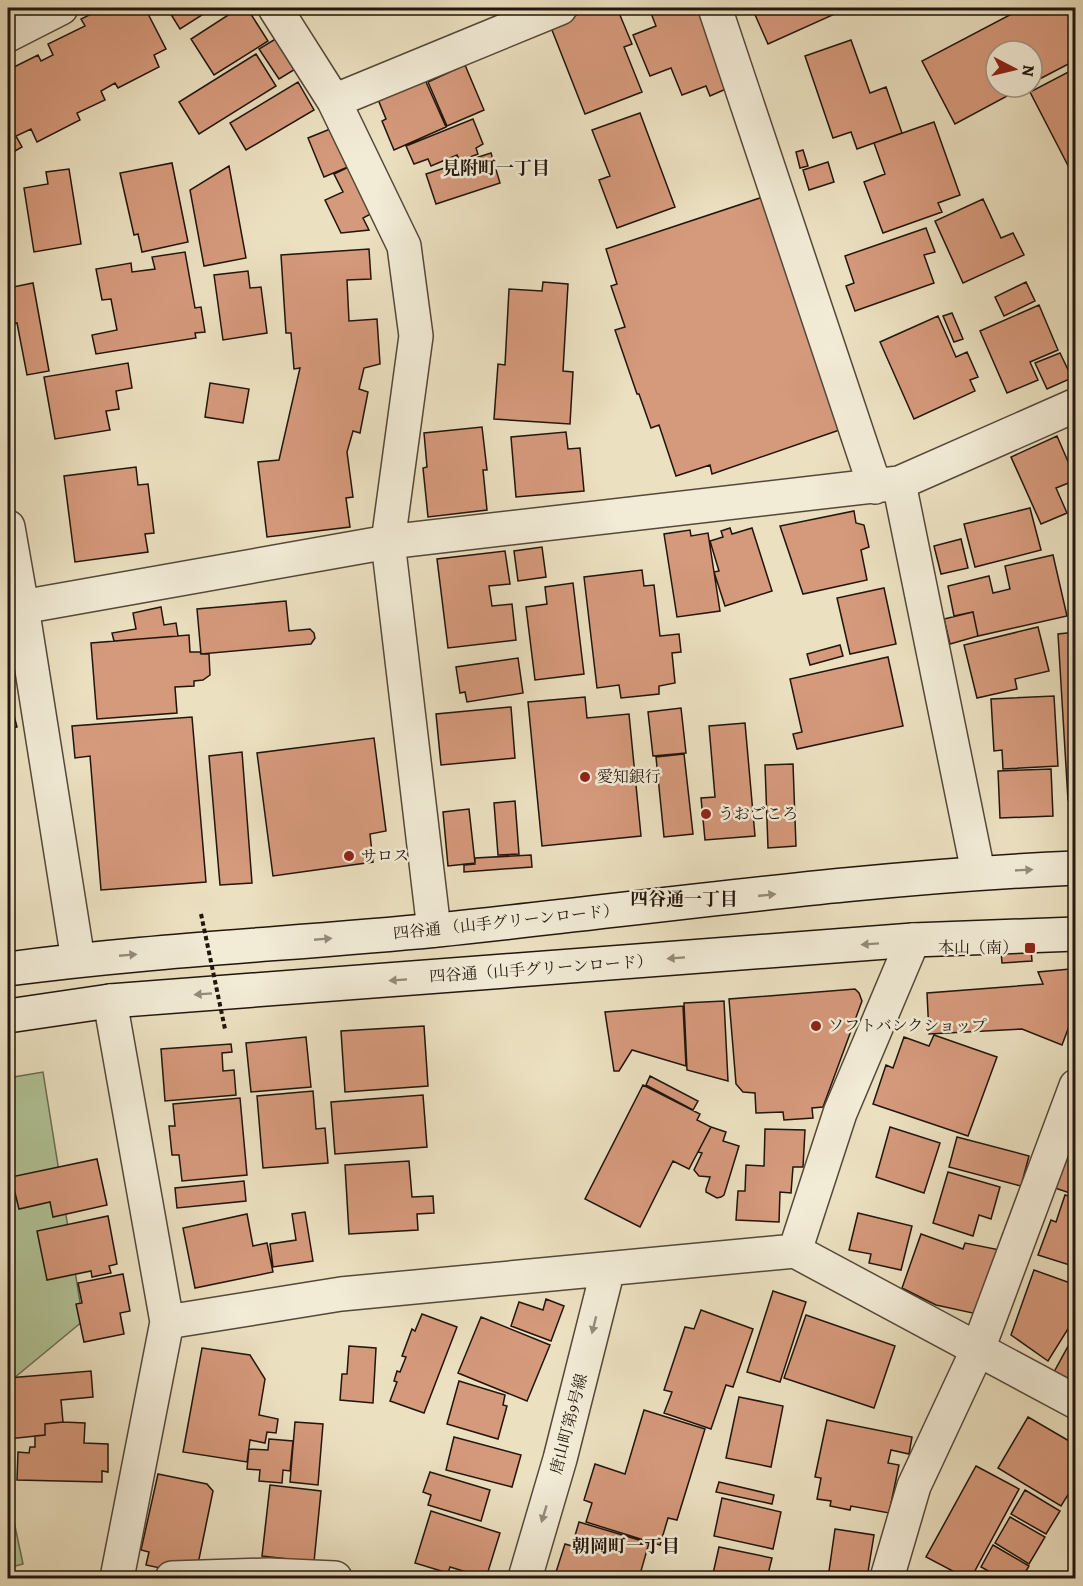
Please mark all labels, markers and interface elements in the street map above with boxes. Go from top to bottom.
north arrow [984,39,1044,99]
text: N [1016,64,1040,78]
district label: 見附町一丁目 [442,156,550,180]
place label: 愛知銀行 [597,766,661,788]
marker: 愛知銀行 [578,770,592,784]
place label: うおごころ [718,803,798,825]
marker: うおごころ [699,807,713,821]
place label: サロス [361,845,409,867]
marker: サロス [342,849,356,863]
one-way arrow [1015,866,1034,875]
district label: 四谷通一丁目 [630,887,738,911]
one-way arrow [758,890,777,899]
street label: 四谷通 （山手グリーンロード） [392,899,620,945]
one-way arrow [313,934,332,944]
place label: 本山（南） [938,937,1018,959]
one-way arrow [861,939,880,948]
marker: 本山（南） [1023,941,1037,955]
street label: 四谷通（山手グリーンロード） [429,950,653,988]
one-way arrow [119,951,138,960]
one-way arrow [666,954,685,963]
one-way arrow [388,975,407,984]
one-way arrow [194,990,213,999]
place label: ソフトバンクショップ [828,1015,987,1037]
marker: ソフトバンクショップ [809,1019,823,1033]
one-way arrow [589,1317,598,1335]
street label: 唐山町第9号線 [545,1371,593,1477]
one-way arrow [539,1505,548,1523]
district label: 朝岡町一丁目 [572,1534,680,1558]

